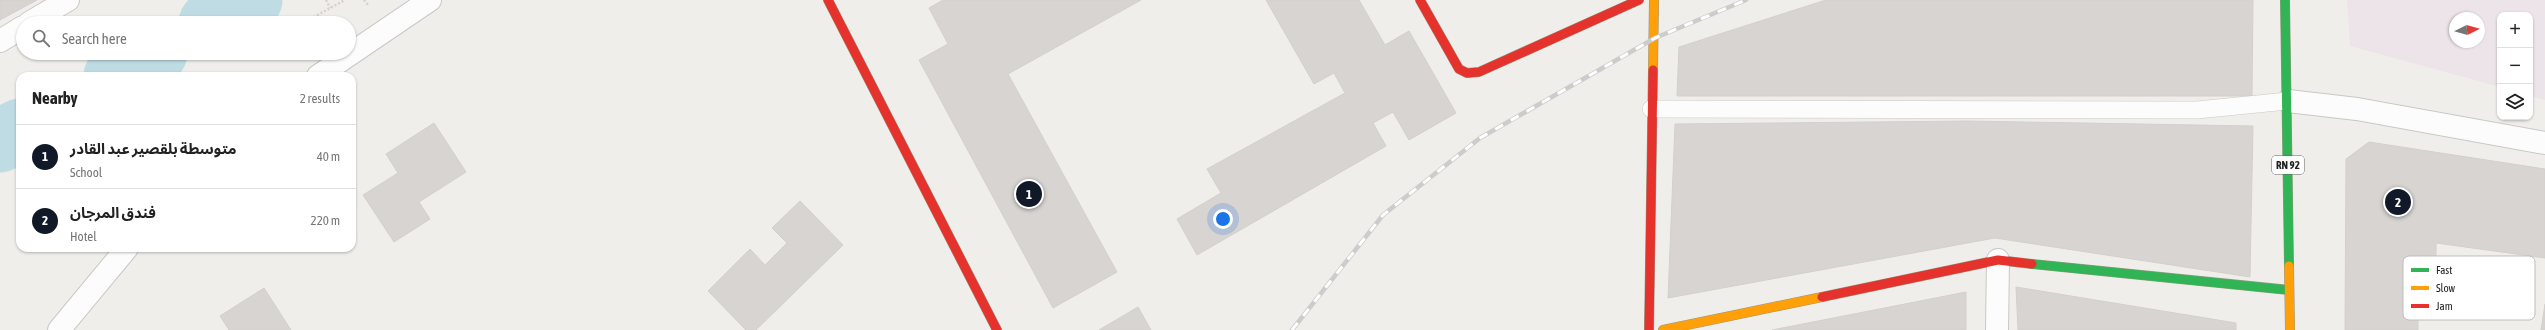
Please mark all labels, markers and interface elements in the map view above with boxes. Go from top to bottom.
north arrow [2449,12,2485,48]
map controls [2497,12,2533,120]
button: + [2497,12,2533,48]
search box [16,16,356,60]
icon: search [30,27,52,49]
text: Search here [62,30,127,47]
button: − [2497,48,2533,84]
button: layers [2497,84,2533,120]
text: Nearby [32,88,78,108]
text: 2 results [300,91,340,106]
text: متوسطة بلقصير عبد القادر [70,140,237,157]
text: 1 [42,149,48,164]
text: 40 m [317,149,340,164]
road number: RN 92 [2272,156,2304,174]
text: School [70,165,102,180]
pin: 1 [1016,179,1042,209]
pin: 2 [2385,187,2411,217]
text: فندق المرجان [70,204,156,221]
your location [1213,209,1233,229]
text: 2 [42,213,48,228]
text: 220 m [311,213,340,228]
text: Hotel [70,229,97,244]
legend [2403,256,2535,320]
text: Fast [2436,264,2452,276]
text: Slow [2436,282,2455,294]
text: Jam [2436,300,2453,312]

